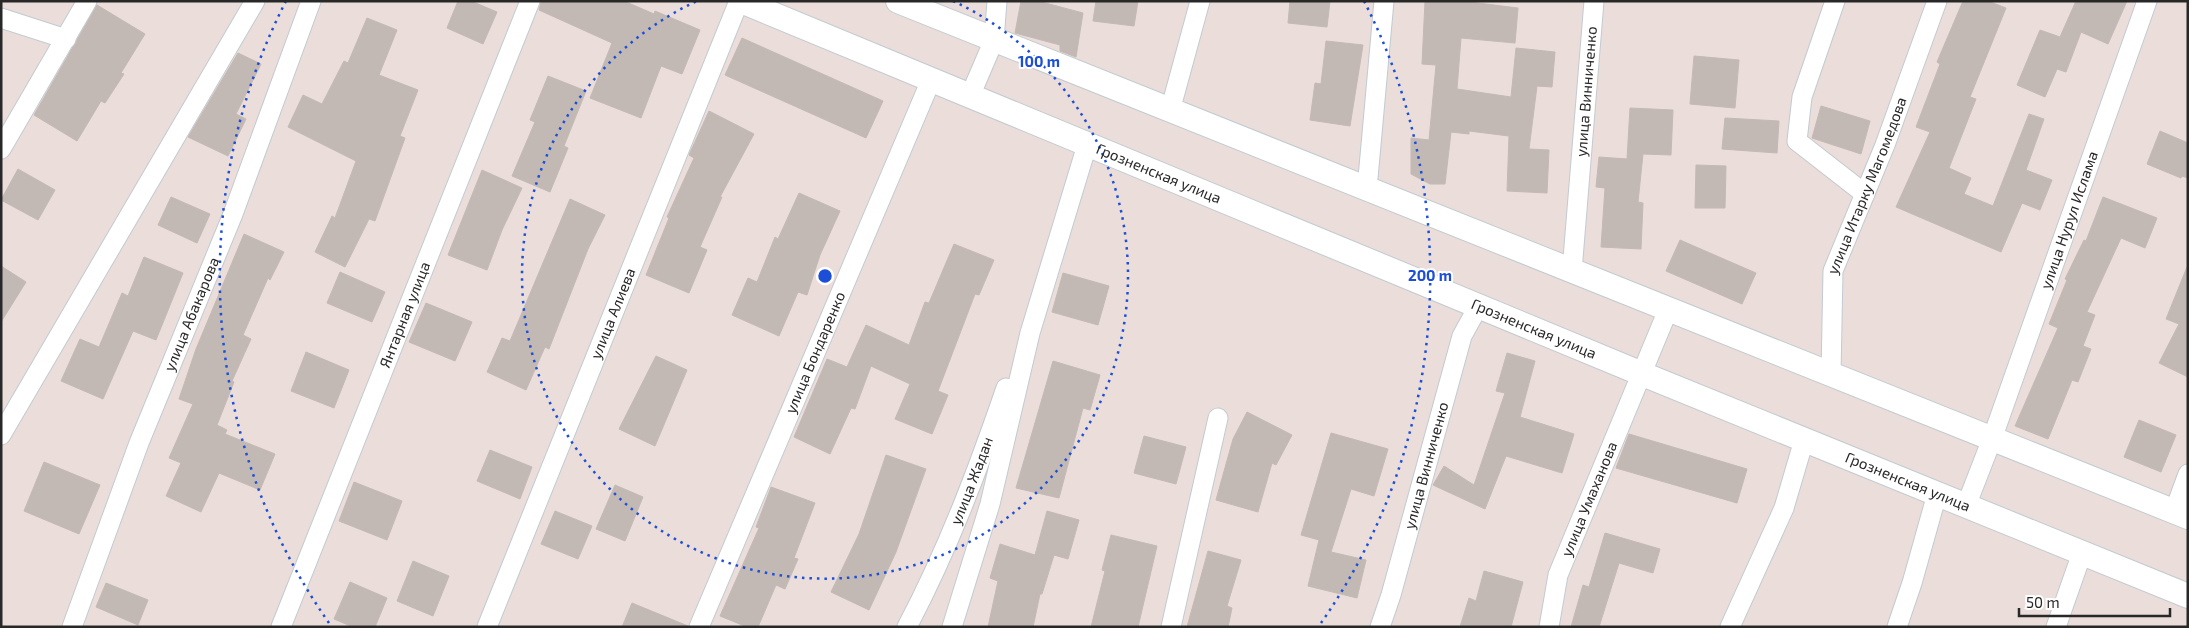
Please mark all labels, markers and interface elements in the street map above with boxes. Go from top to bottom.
street label: улица Винниченко [1571,25,1600,158]
text: 100 m [1018,52,1060,70]
street label: улица Итарку Магомедова [1823,94,1910,277]
street label: Грозненская улица [1094,139,1224,207]
street label: улица Нурул Ислама [2036,148,2101,292]
street label: улица Абакарова [159,254,222,374]
street label: Янтарная улица [375,259,433,370]
street label: улица Алиева [586,265,639,362]
text: 200 m [1408,266,1452,284]
centre of rings [816,267,834,285]
street label: улица Бондаренко [781,289,848,416]
street label: Грозненская улица [1469,294,1599,362]
street label: улица Винниченко [1399,400,1452,531]
street label: улица Жадан [946,434,996,528]
street label: улица Умаханова [1557,438,1620,559]
street label: Грозненская улица [1843,447,1973,515]
scale bar [2019,586,2170,618]
text: 50 m [2026,593,2060,611]

